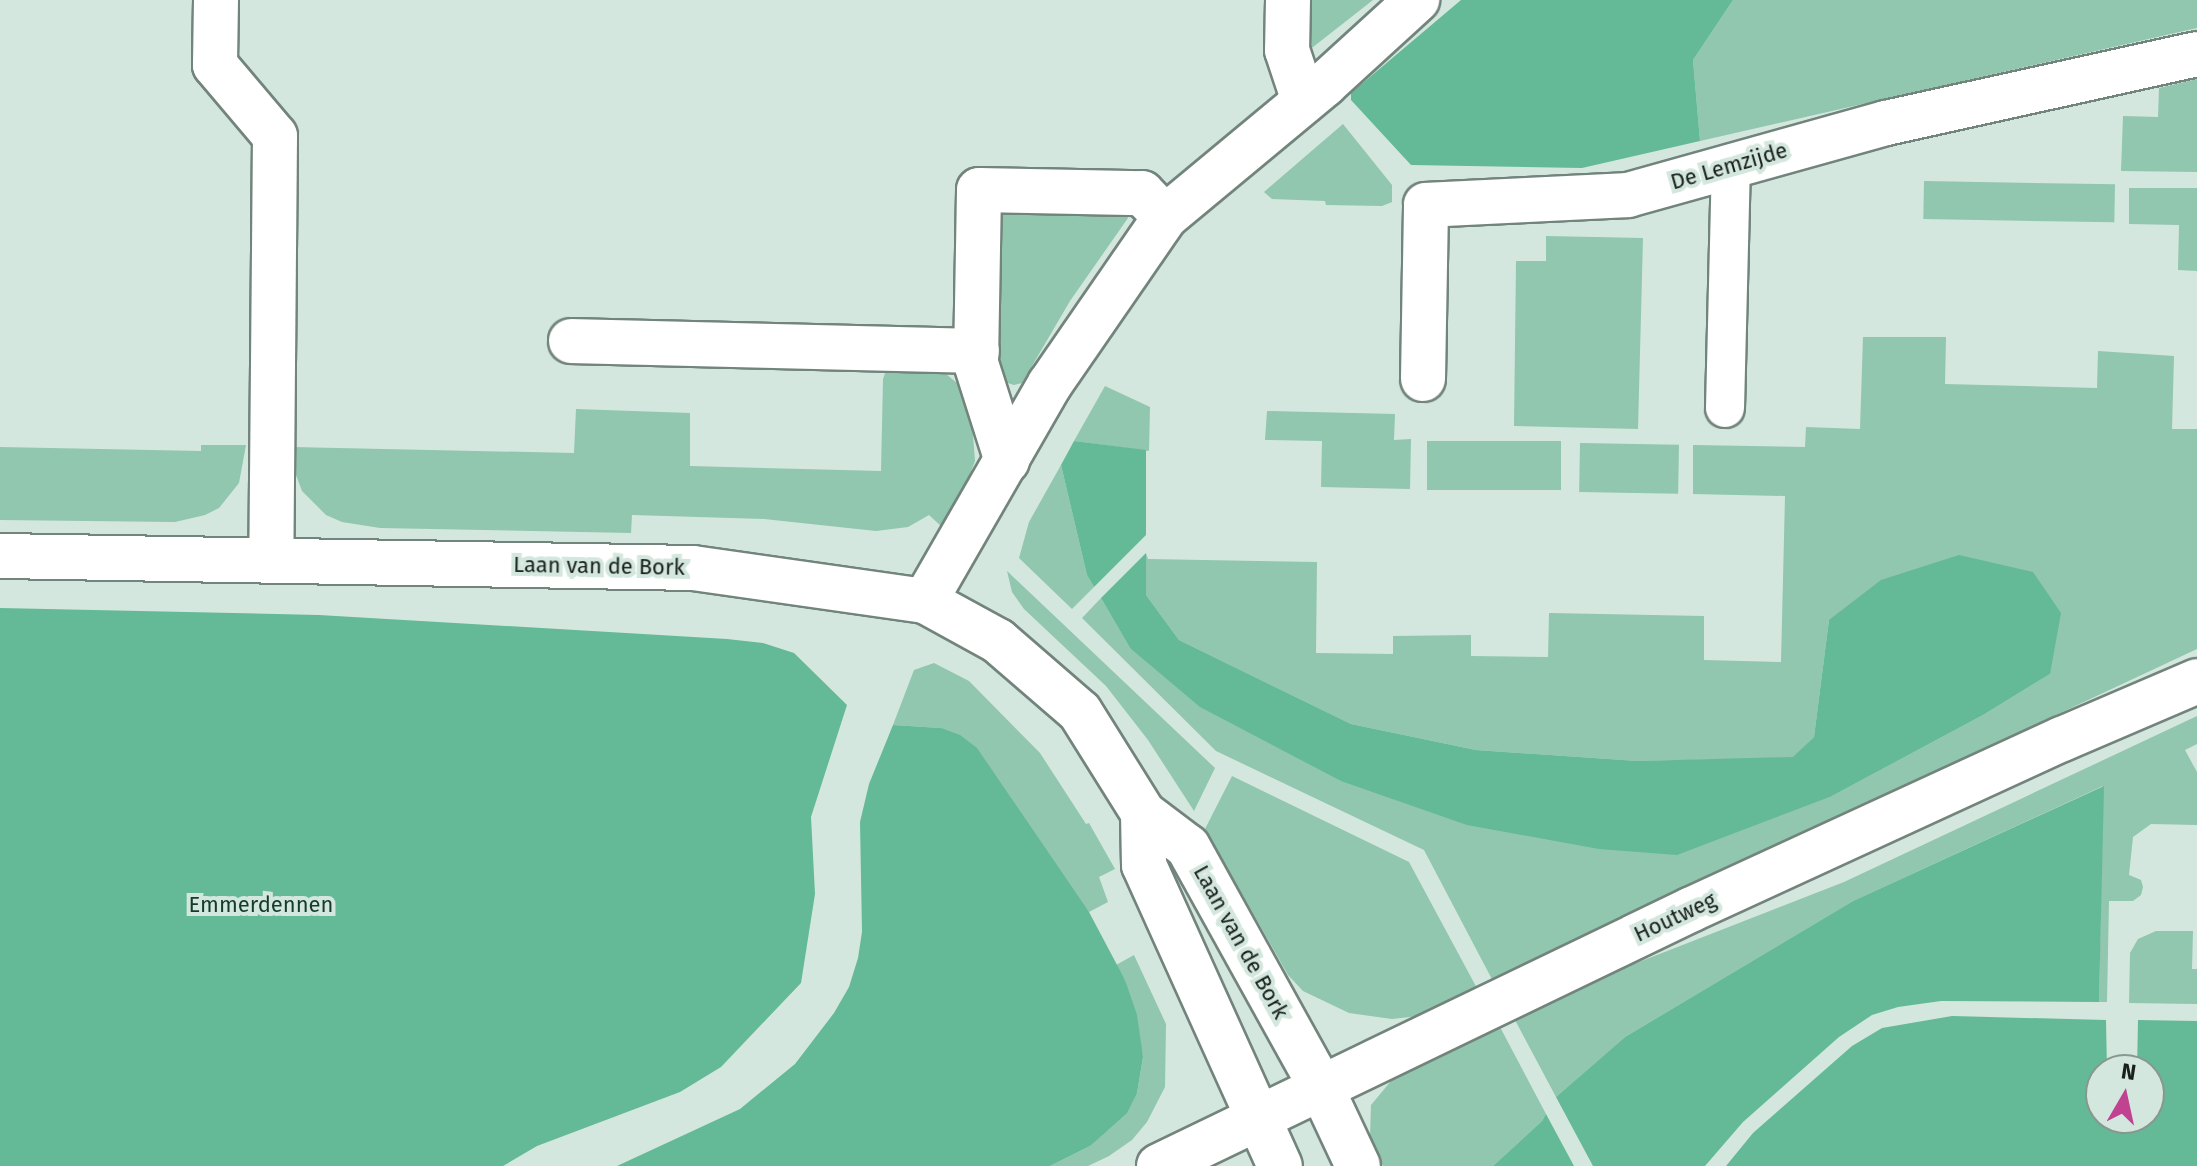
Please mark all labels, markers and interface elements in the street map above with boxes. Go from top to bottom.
street label: De Lemzijde [1668,137,1790,195]
street label: Laan van de Bork [513,551,685,581]
street label: Laan van de Bork [1188,861,1294,1023]
street label: Houtweg [1630,886,1720,948]
park label: Emmerdennen [189,892,333,918]
north arrow [2085,1054,2165,1134]
text: N [2119,1057,2138,1086]

